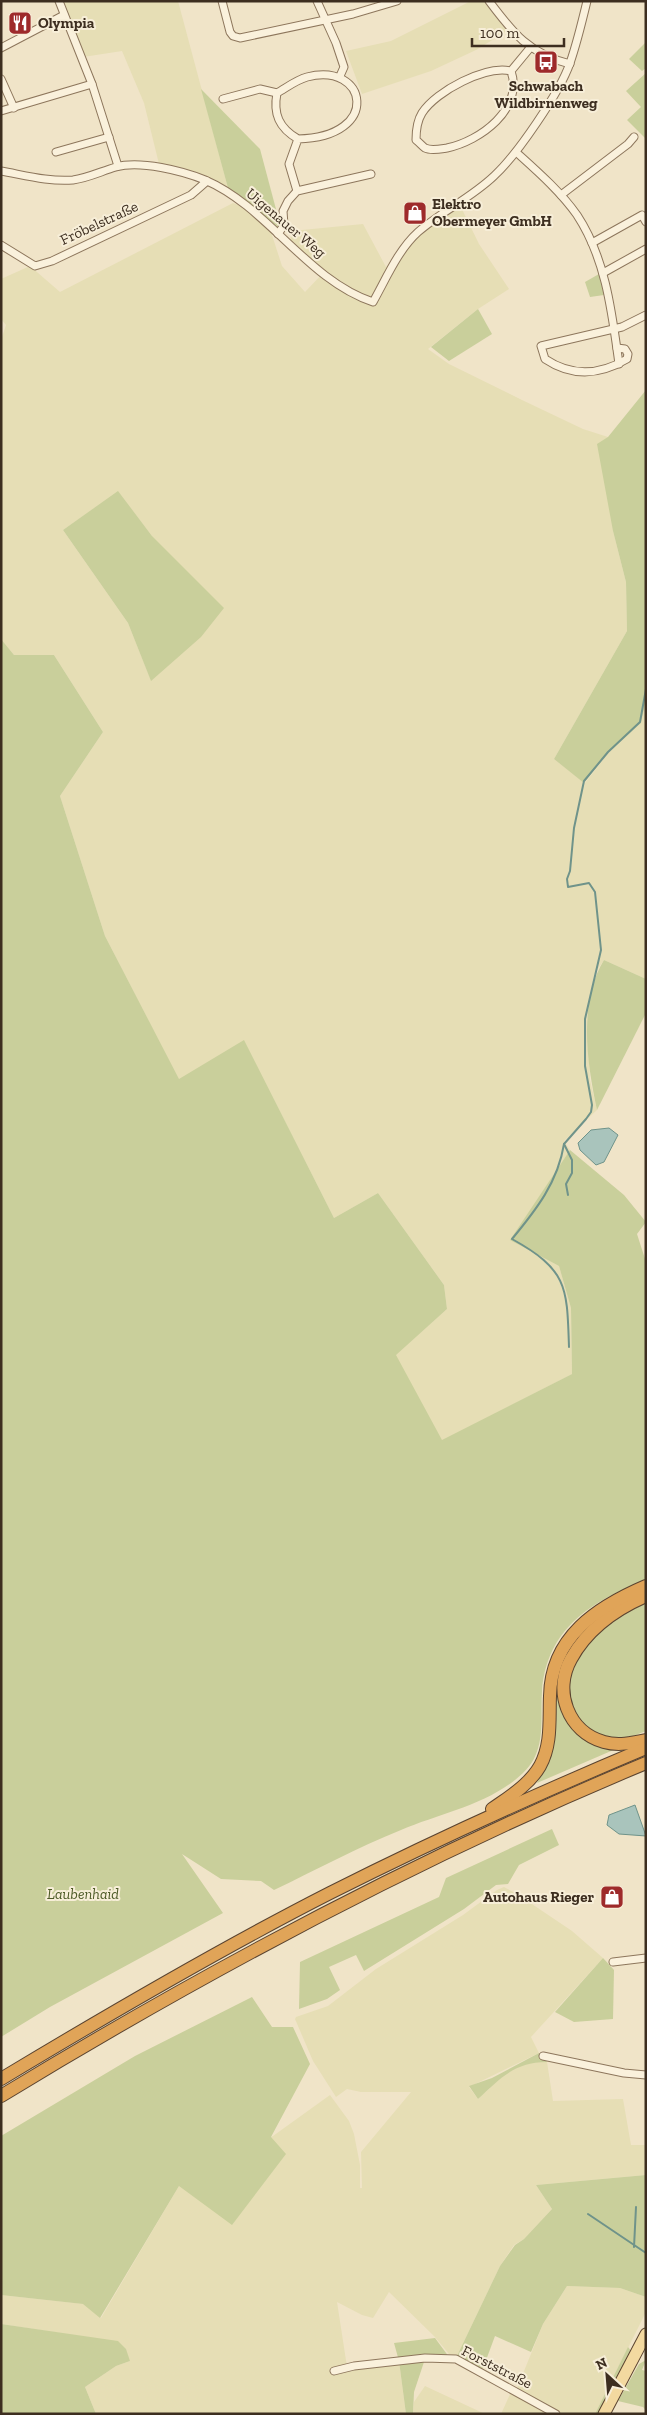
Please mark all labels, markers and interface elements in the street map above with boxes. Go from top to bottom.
restaurant icon: Olympia [7,10,33,36]
place label: Olympia [38,14,95,32]
scale bar [472,15,564,47]
text: 100 m [480,24,519,42]
bus stop icon: Schwabach Wildbirnenweg [533,49,559,75]
place label: Schwabach Wildbirnenweg [495,77,598,112]
street label: Uigenauer Weg [242,184,330,262]
place label: Elektro Obermeyer GmbH [432,195,552,230]
street label: Fröbelstraße [57,197,141,249]
shop icon: Elektro Obermeyer GmbH [402,200,428,226]
shop icon: Autohaus Rieger [599,1884,625,1910]
park label: Laubenhaid [47,1885,119,1903]
place label: Autohaus Rieger [483,1888,594,1906]
street label: Forststraße [459,2342,535,2392]
north arrow [582,2350,632,2400]
text: N [593,2354,610,2374]

